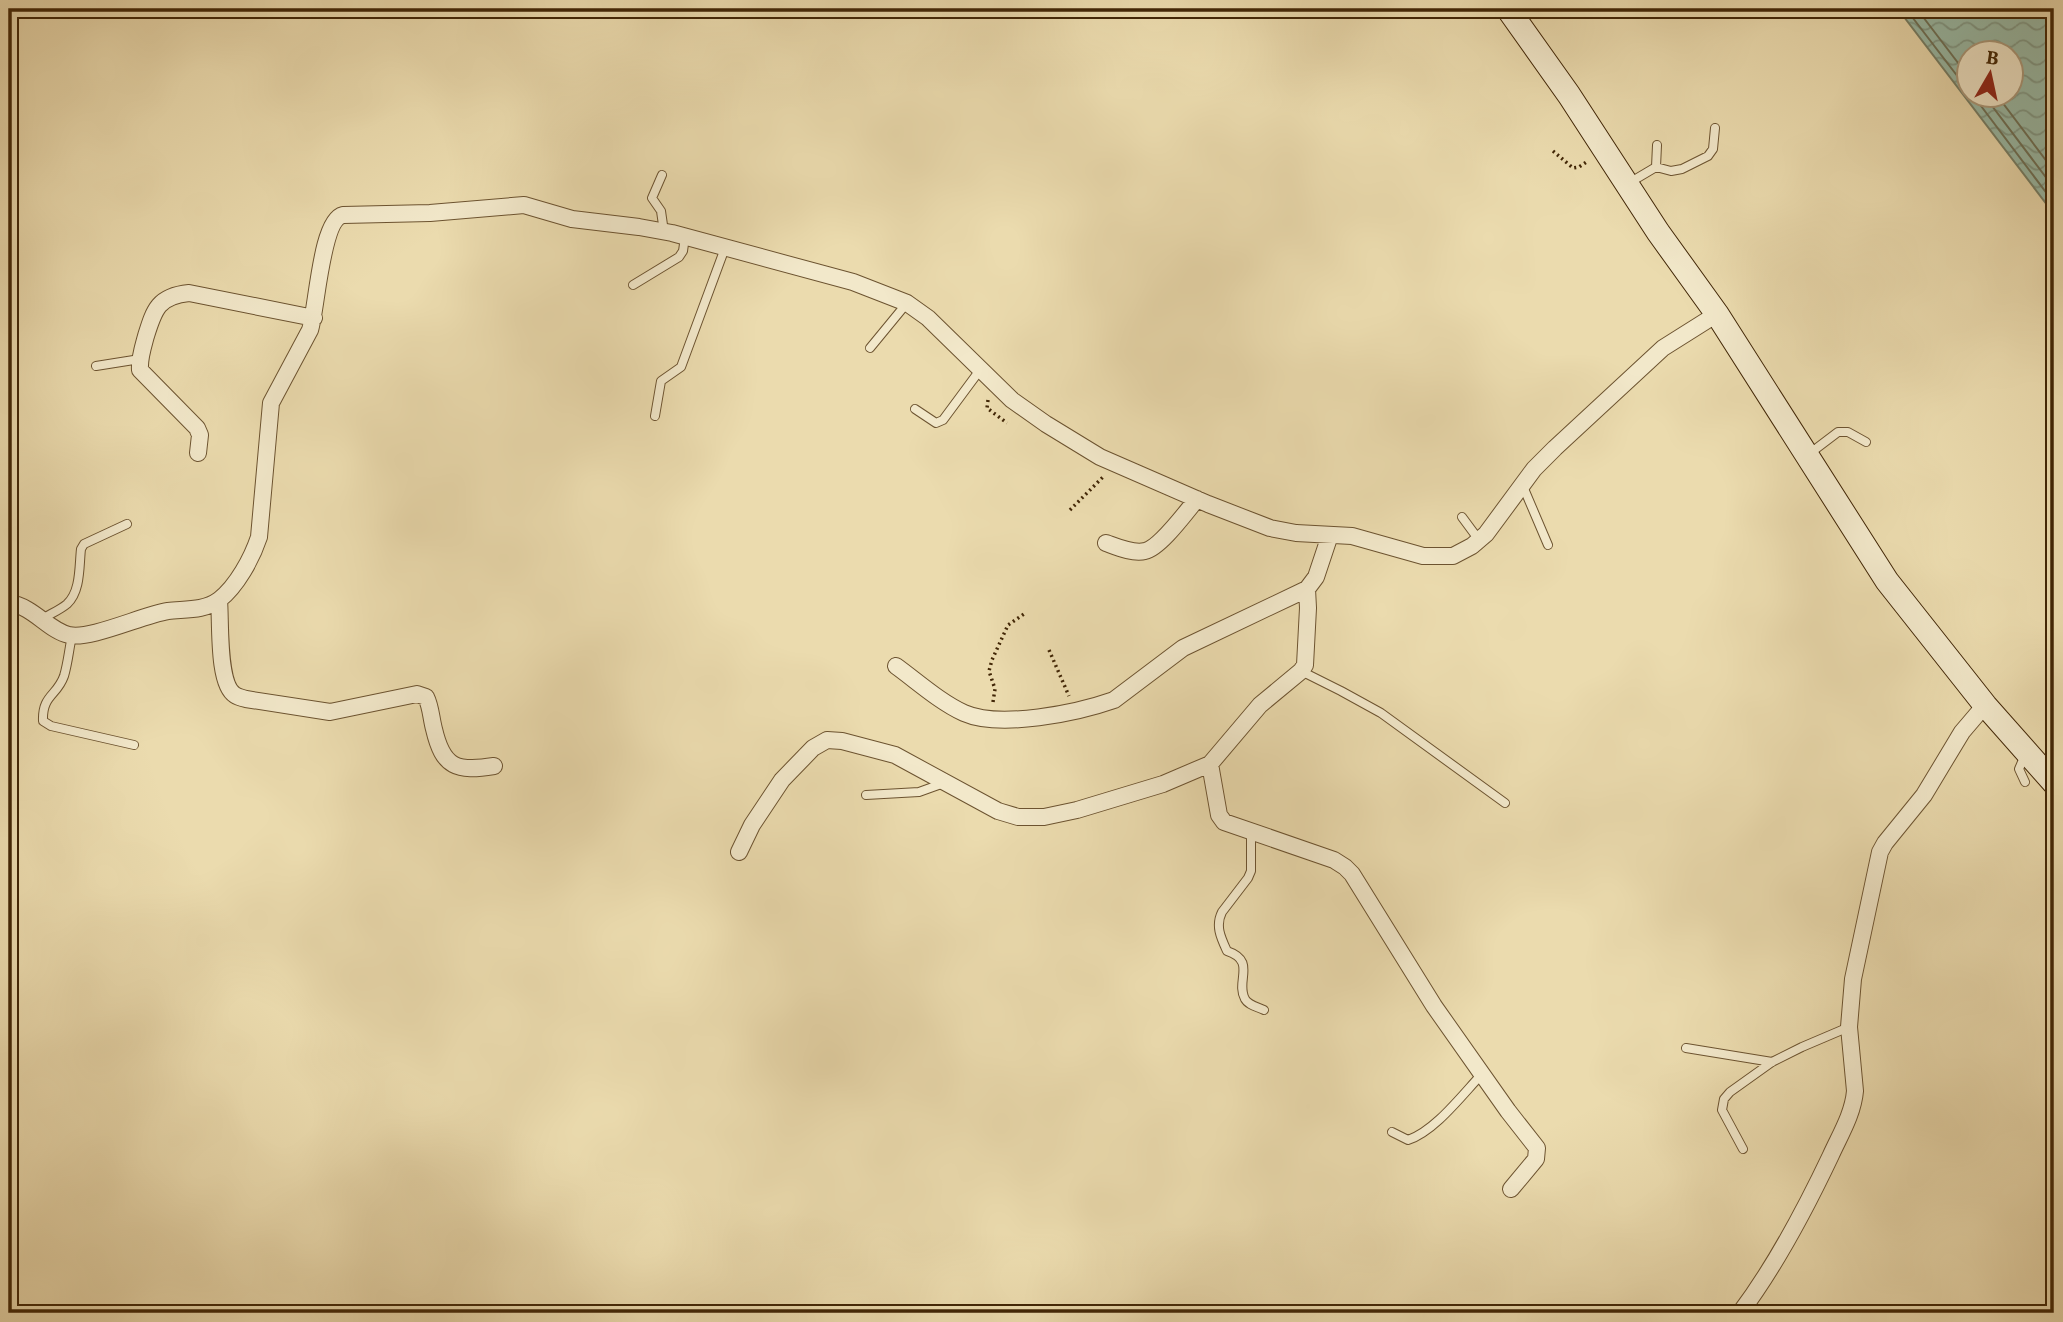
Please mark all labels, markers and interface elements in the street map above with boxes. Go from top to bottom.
north arrow [1954,38,2024,108]
text: B [1984,45,2001,73]

